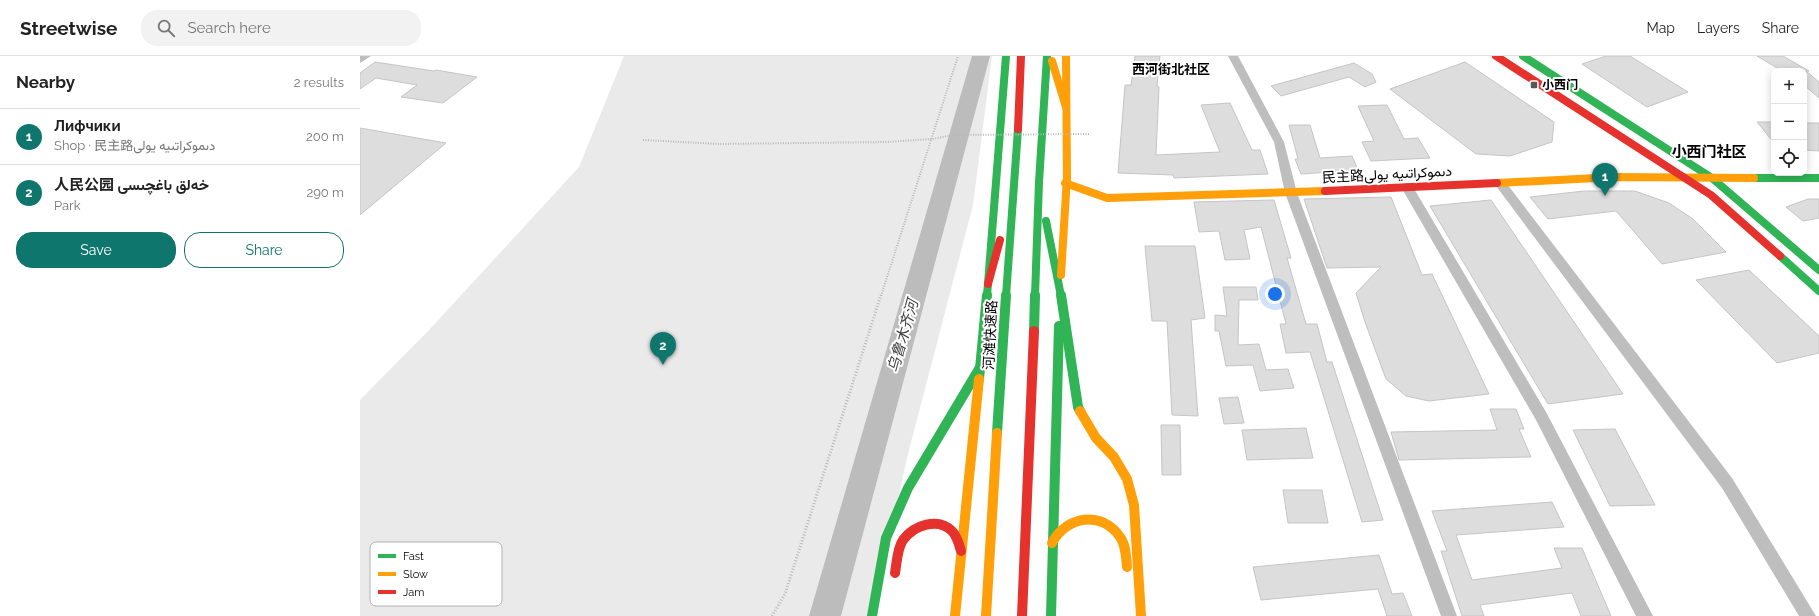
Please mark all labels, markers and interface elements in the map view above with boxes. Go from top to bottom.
search box [141,10,421,46]
text: Streetwise [20,17,117,39]
icon: search [155,17,177,39]
text: Search here [187,19,271,37]
text: Map [1647,20,1675,36]
text: Layers [1697,20,1740,36]
text: Share [1762,20,1799,36]
district label: 西河街北社区 [1132,62,1210,77]
map controls [1771,68,1807,176]
button: + [1771,68,1807,104]
text: Nearby [16,72,75,92]
text: 2 results [294,75,344,90]
place label: 小西门 [1542,78,1578,92]
marker: 小西门 [1529,80,1539,90]
button: − [1771,104,1807,140]
text: Лифчики [54,117,121,135]
text: 1 [26,129,32,144]
text: 200 m [306,129,344,144]
text: Shop · 民主路دىموكراتىيە يولى [54,138,215,153]
button: locate [1771,140,1807,176]
district label: 小西门社区 [1671,143,1747,161]
street label: 民主路دىموكراتىيە يولى [1322,163,1453,186]
pin: 1 [1592,163,1618,196]
text: 人民公园 خەلق باغچىسى [54,176,209,194]
text: 2 [25,185,33,200]
text: 290 m [306,185,344,200]
text: Park [54,198,81,213]
button: Save [16,232,176,268]
button: Share [184,232,344,268]
your location [1265,284,1285,304]
water label: 乌鲁木齐河 [884,295,923,375]
street label: 河滩快速路 [980,300,1000,370]
pin: 2 [650,332,676,365]
legend [370,542,502,606]
text: Fast [403,550,424,563]
text: Slow [403,568,428,581]
text: Jam [403,586,424,599]

